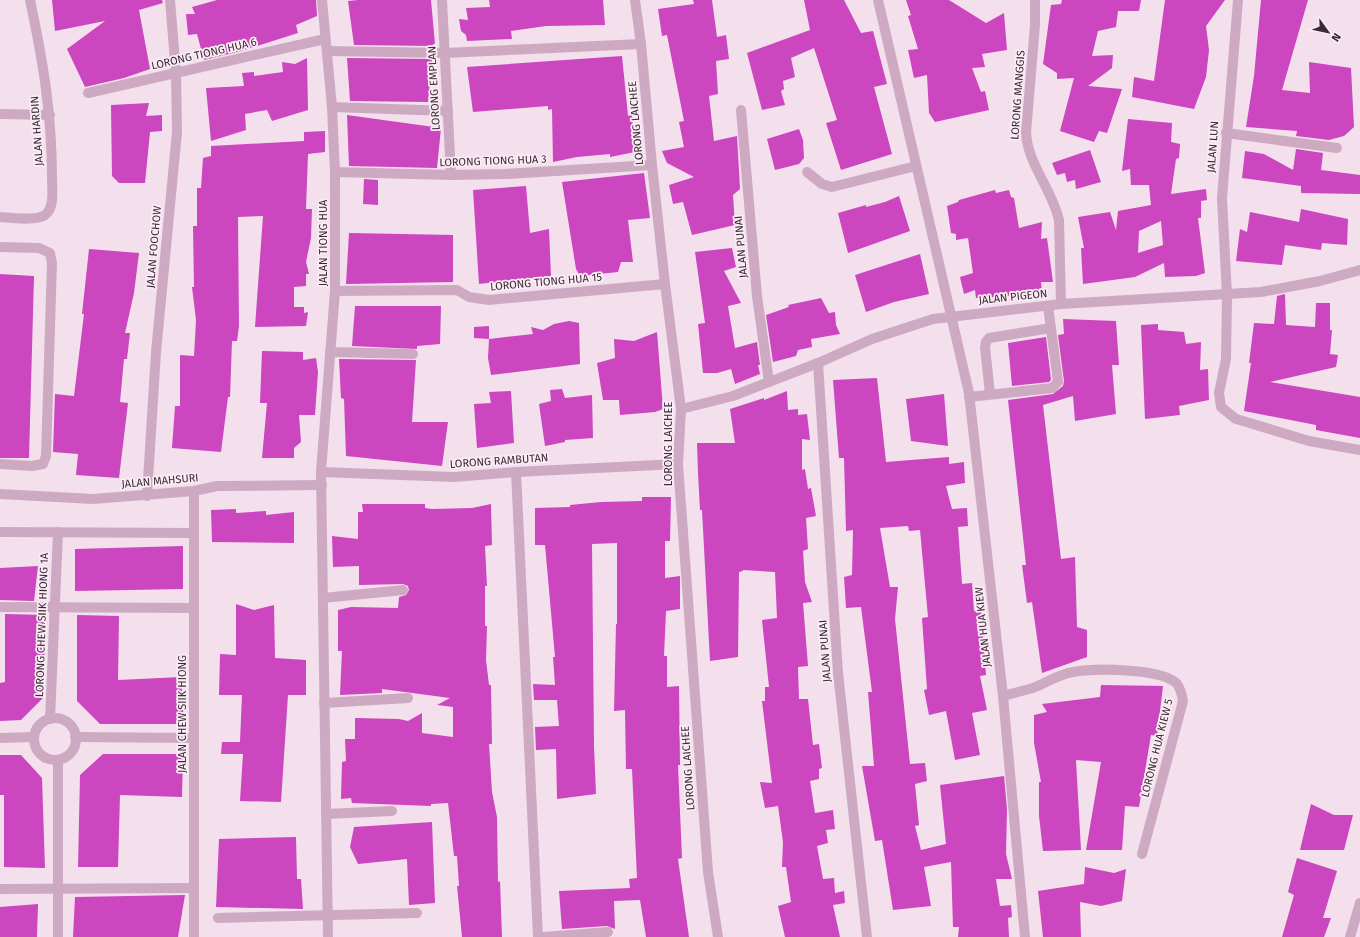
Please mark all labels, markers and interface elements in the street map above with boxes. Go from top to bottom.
north arrow [1308,12,1348,52]
text: N [1329,31,1343,44]
street label: LORONG TIONG HUA 6 [150,36,258,72]
street label: LORONG EMPLAN [425,46,443,130]
street label: LORONG MANGGIS [1008,50,1028,140]
street label: LORONG LAICHEE [626,80,646,166]
street label: JALAN HARDIN [28,96,46,166]
street label: JALAN LUN [1205,121,1221,173]
street label: LORONG TIONG HUA 3 [439,153,547,169]
street label: JALAN TIONG HUA [317,199,330,286]
street label: JALAN FOOCHOW [144,205,164,289]
street label: JALAN PUNAI [732,215,750,279]
street label: LORONG TIONG HUA 15 [490,271,603,293]
street label: JALAN PIGEON [978,287,1048,307]
street label: LORONG LAICHEE [662,402,675,486]
street label: LORONG RAMBUTAN [449,451,549,471]
street label: JALAN MAHSURI [121,471,199,491]
street label: LORONG CHEW SIIK HIONG 1A [33,552,51,697]
street label: JALAN HUA KIEW [972,586,994,668]
street label: JALAN PUNAI [816,619,834,683]
street label: JALAN CHEW SIIK HIONG [176,655,189,773]
street label: LORONG HUA KIEW 5 [1138,697,1176,799]
street label: LORONG LAICHEE [679,725,697,811]

